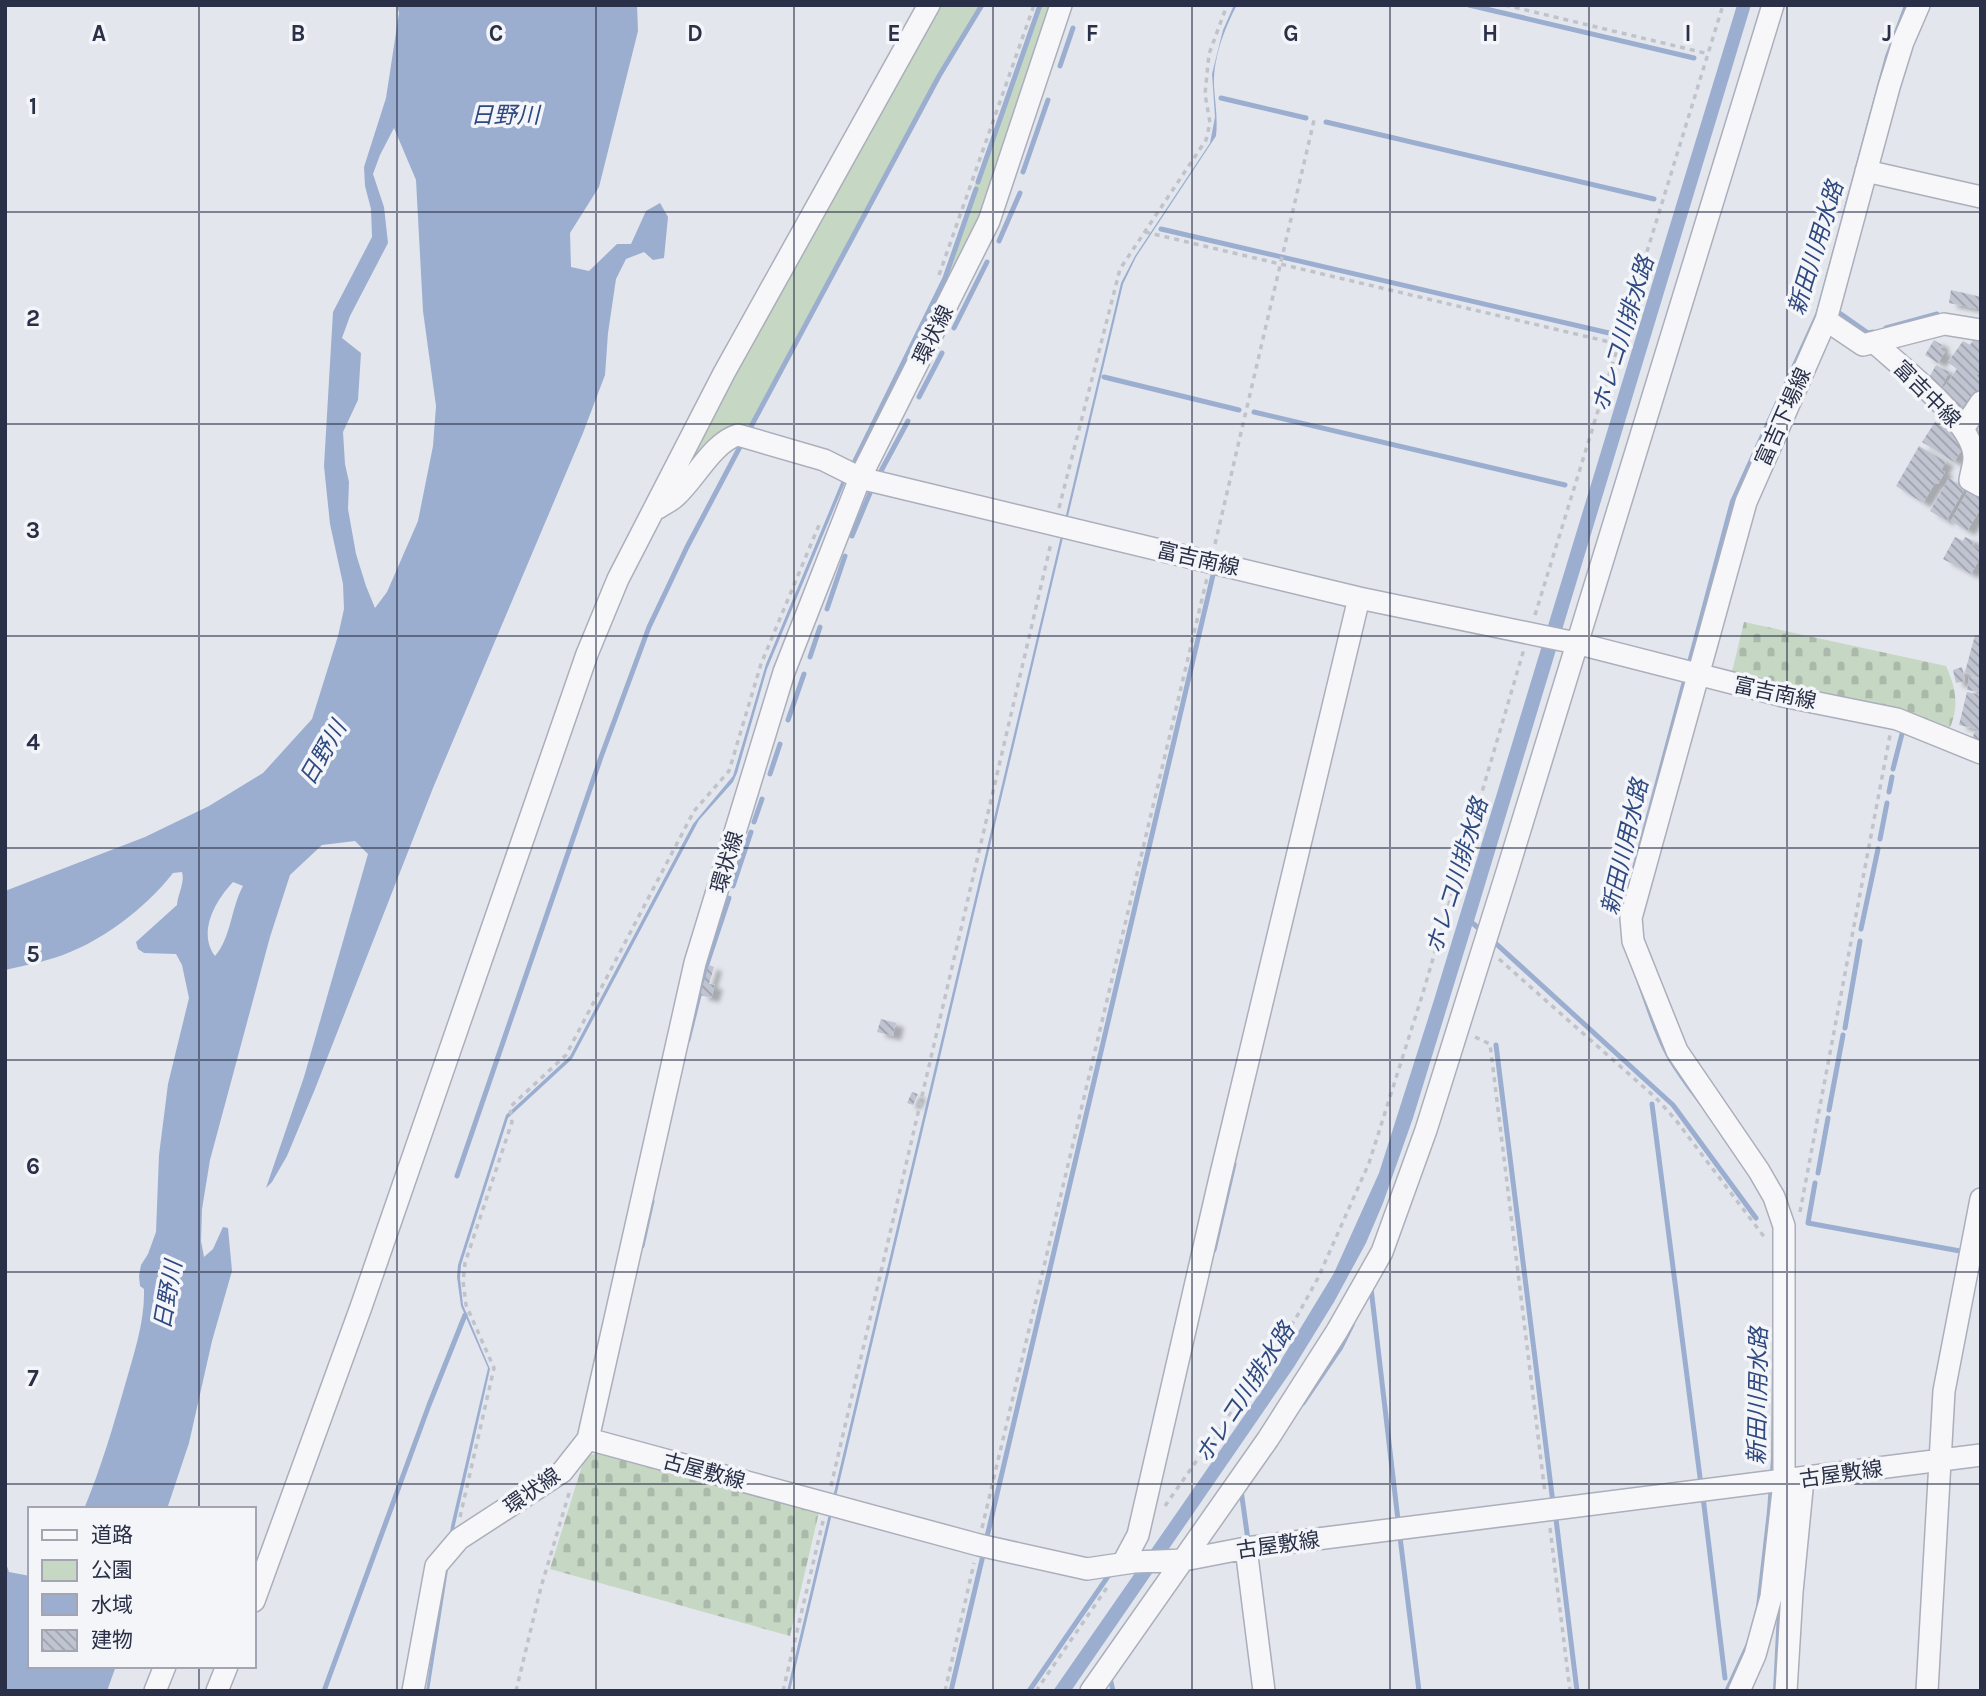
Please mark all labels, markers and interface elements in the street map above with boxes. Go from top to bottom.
text: A [92,20,106,47]
text: B [291,20,305,47]
text: C [489,20,503,47]
text: D [687,20,703,47]
text: E [887,20,901,47]
text: F [1086,20,1098,47]
text: G [1283,20,1299,47]
text: H [1482,20,1498,47]
text: I [1684,20,1692,47]
text: J [1882,20,1892,47]
text: 1 [29,93,37,120]
water label: 日野川 [471,102,543,129]
water label: 新田川用水路 [1783,176,1850,318]
water label: ホレコ川排水路 [1587,251,1660,415]
street label: 環状線 [908,301,958,369]
text: 2 [26,305,40,332]
street label: 富吉中線 [1889,356,1965,432]
street label: 富吉下場線 [1751,364,1815,470]
text: 3 [26,517,40,544]
street label: 富吉南線 [1154,538,1242,580]
street label: 富吉南線 [1731,673,1819,713]
water label: 日野川 [294,714,353,790]
text: 4 [26,729,40,756]
water label: 新田川用水路 [1596,775,1654,917]
water label: ホレコ川排水路 [1421,793,1494,957]
street label: 環状線 [706,828,748,896]
text: 5 [26,941,40,968]
text: 6 [26,1153,40,1180]
water label: 日野川 [149,1256,188,1331]
water label: ホレコ川排水路 [1190,1316,1301,1468]
water label: 新田川用水路 [1743,1325,1773,1465]
text: 7 [27,1365,39,1392]
street label: 古屋敷線 [660,1449,748,1493]
street label: 古屋敷線 [1798,1456,1884,1492]
street label: 環状線 [499,1463,565,1519]
legend [28,1507,256,1668]
text: 道路 [91,1523,133,1547]
street label: 古屋敷線 [1235,1527,1321,1563]
text: 公園 [91,1558,133,1582]
text: 水域 [91,1593,133,1617]
text: 建物 [91,1628,133,1652]

